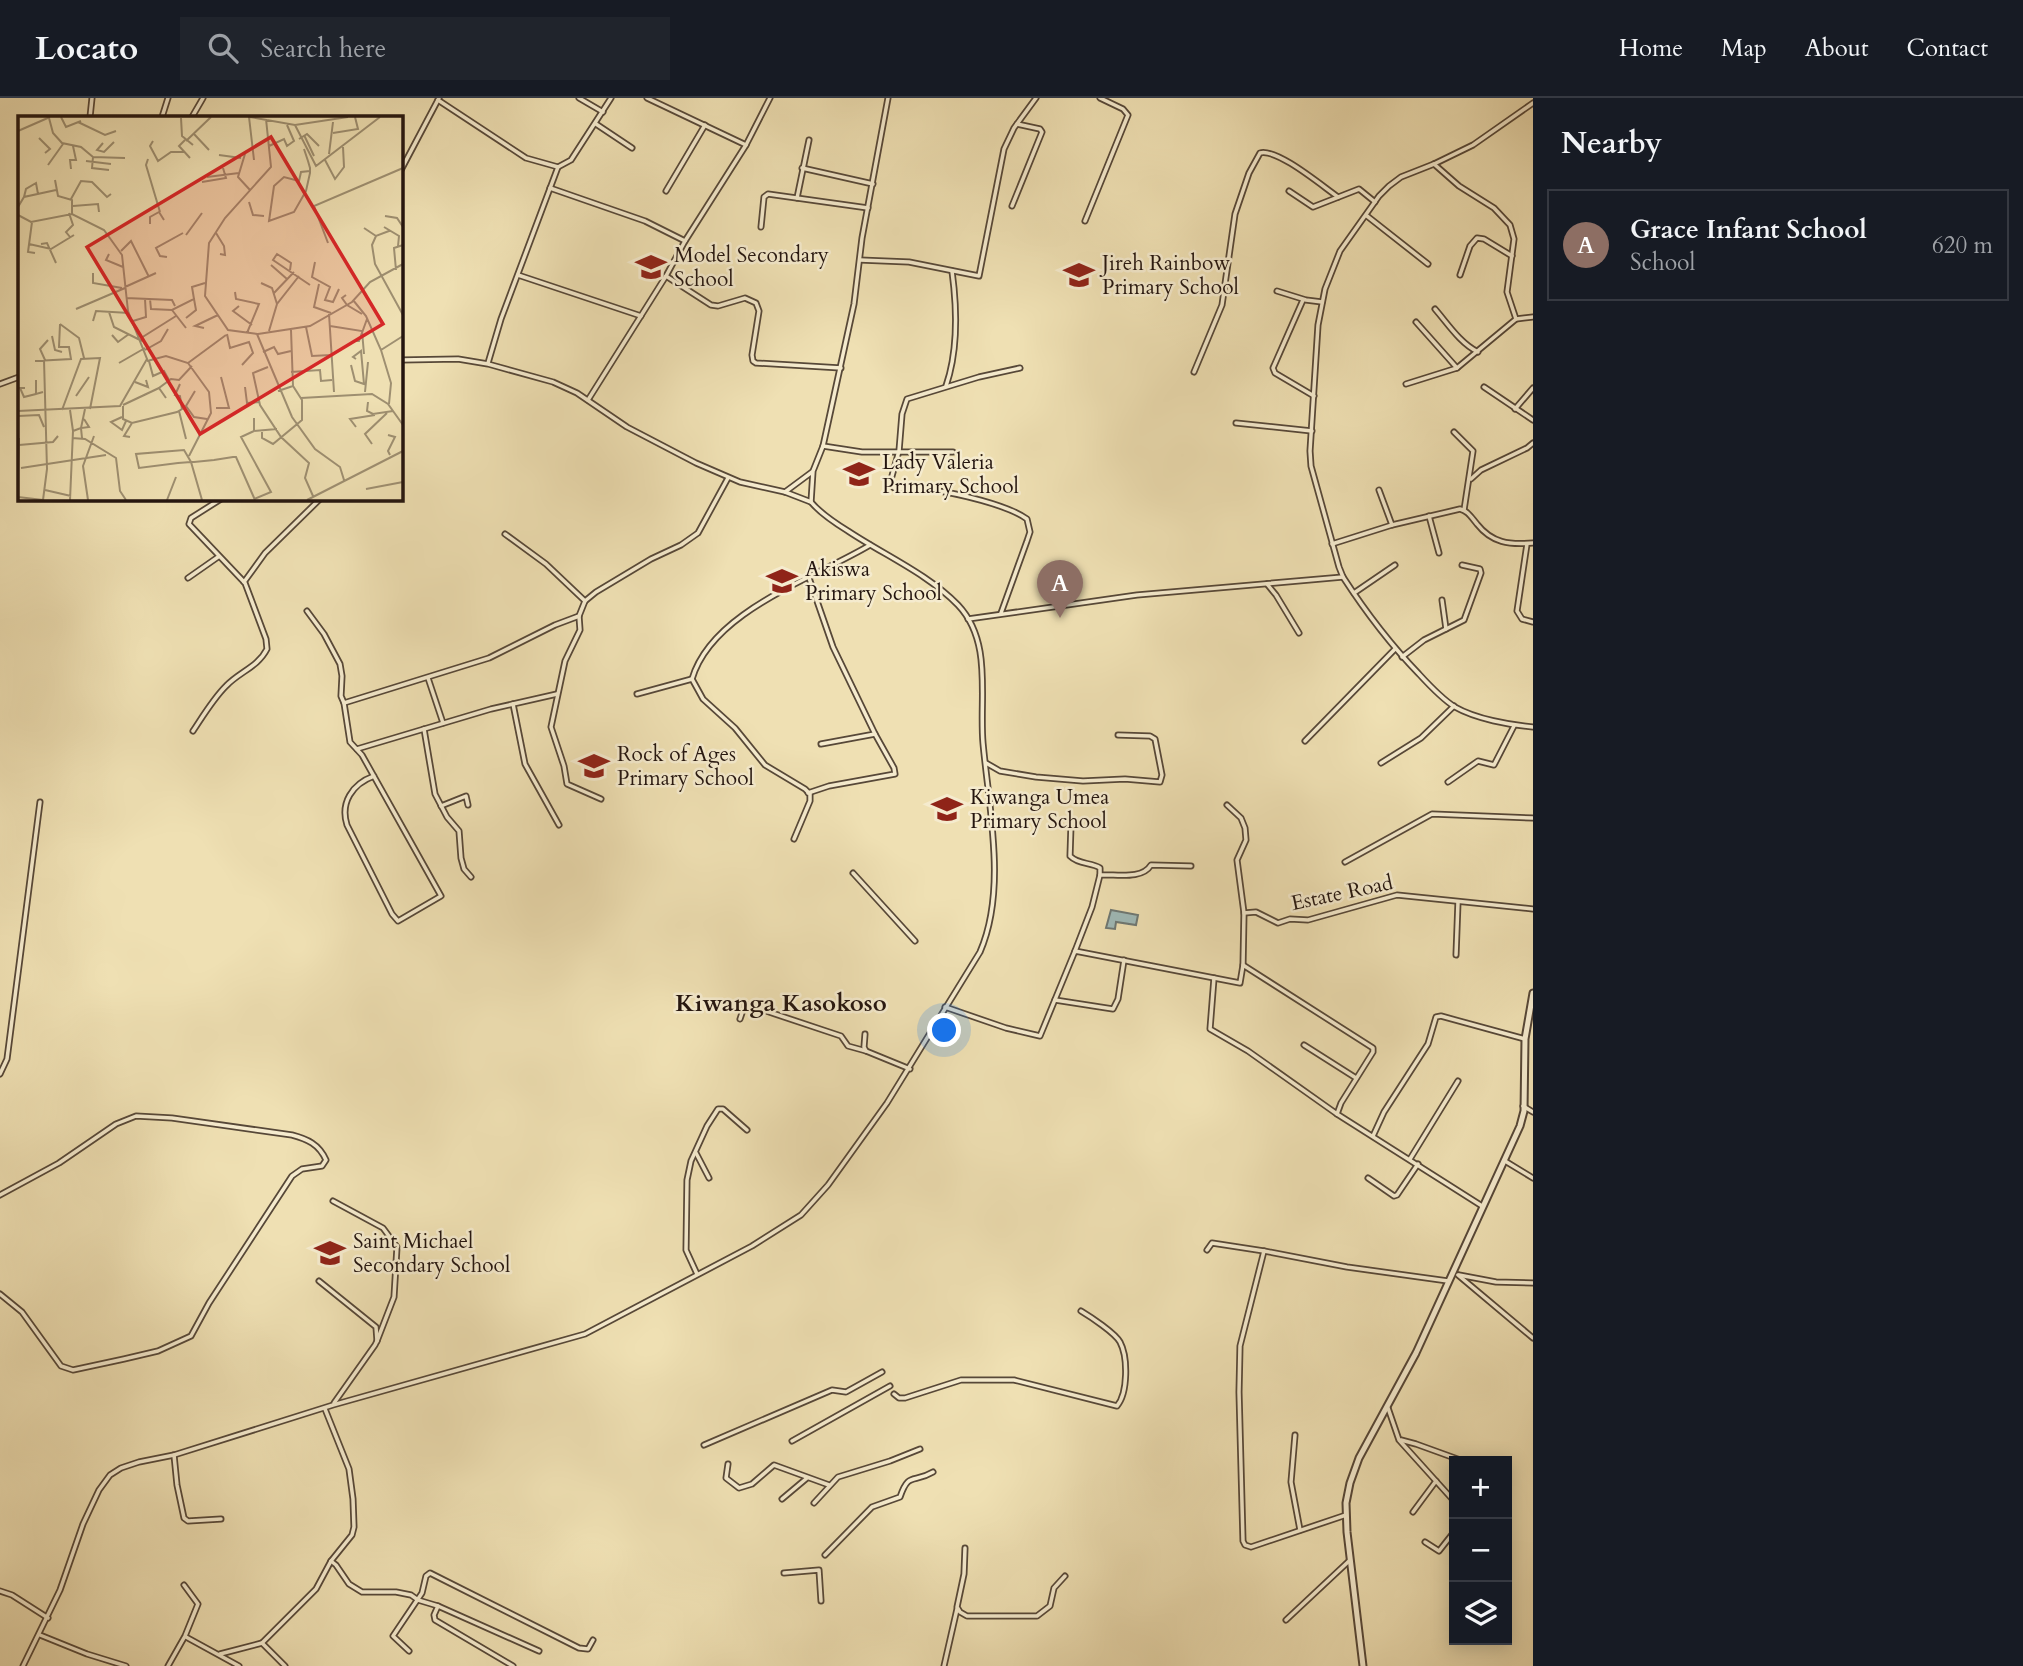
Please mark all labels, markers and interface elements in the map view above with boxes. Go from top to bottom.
search box [180,17,670,80]
text: Locato [35,26,138,71]
icon: search [204,29,242,67]
text: Search here [260,31,386,66]
text: Home [1619,32,1683,65]
text: Map [1721,32,1767,65]
text: About [1805,32,1869,65]
text: Contact [1907,32,1988,65]
inset map [18,116,402,500]
text: Nearby [1561,123,1662,164]
text: Grace Infant School [1630,212,1867,247]
text: A [1577,230,1595,261]
text: 620 m [1932,230,1993,261]
place label: Model Secondary School [674,241,829,294]
text: School [1630,247,1695,278]
place label: Jireh Rainbow Primary School [1099,249,1239,302]
school or university icon: Model Secondary School [634,250,668,284]
school or university icon: Jireh Rainbow Primary School [1062,258,1096,292]
place label: Lady Valeria Primary School [882,448,1019,501]
school or university icon: Lady Valeria Primary School [842,457,876,491]
place label: Akiswa Primary School [805,555,942,608]
pin: A [1037,560,1083,618]
school or university icon: Akiswa Primary School [765,564,799,598]
place label: Rock of Ages Primary School [617,740,754,793]
school or university icon: Rock of Ages Primary School [577,749,611,783]
place label: Kiwanga Umea Primary School [970,783,1109,836]
school or university icon: Kiwanga Umea Primary School [930,792,964,826]
street label: Estate Road [1288,868,1396,918]
district label: Kiwanga Kasokoso [675,987,887,1020]
your location [927,1013,961,1047]
place label: Saint Michael Secondary School [353,1227,510,1280]
school or university icon: Saint Michael Secondary School [313,1236,347,1270]
map controls [1449,1456,1512,1645]
button: + [1449,1456,1512,1519]
button: − [1449,1519,1512,1582]
button: layers [1449,1582,1512,1645]

